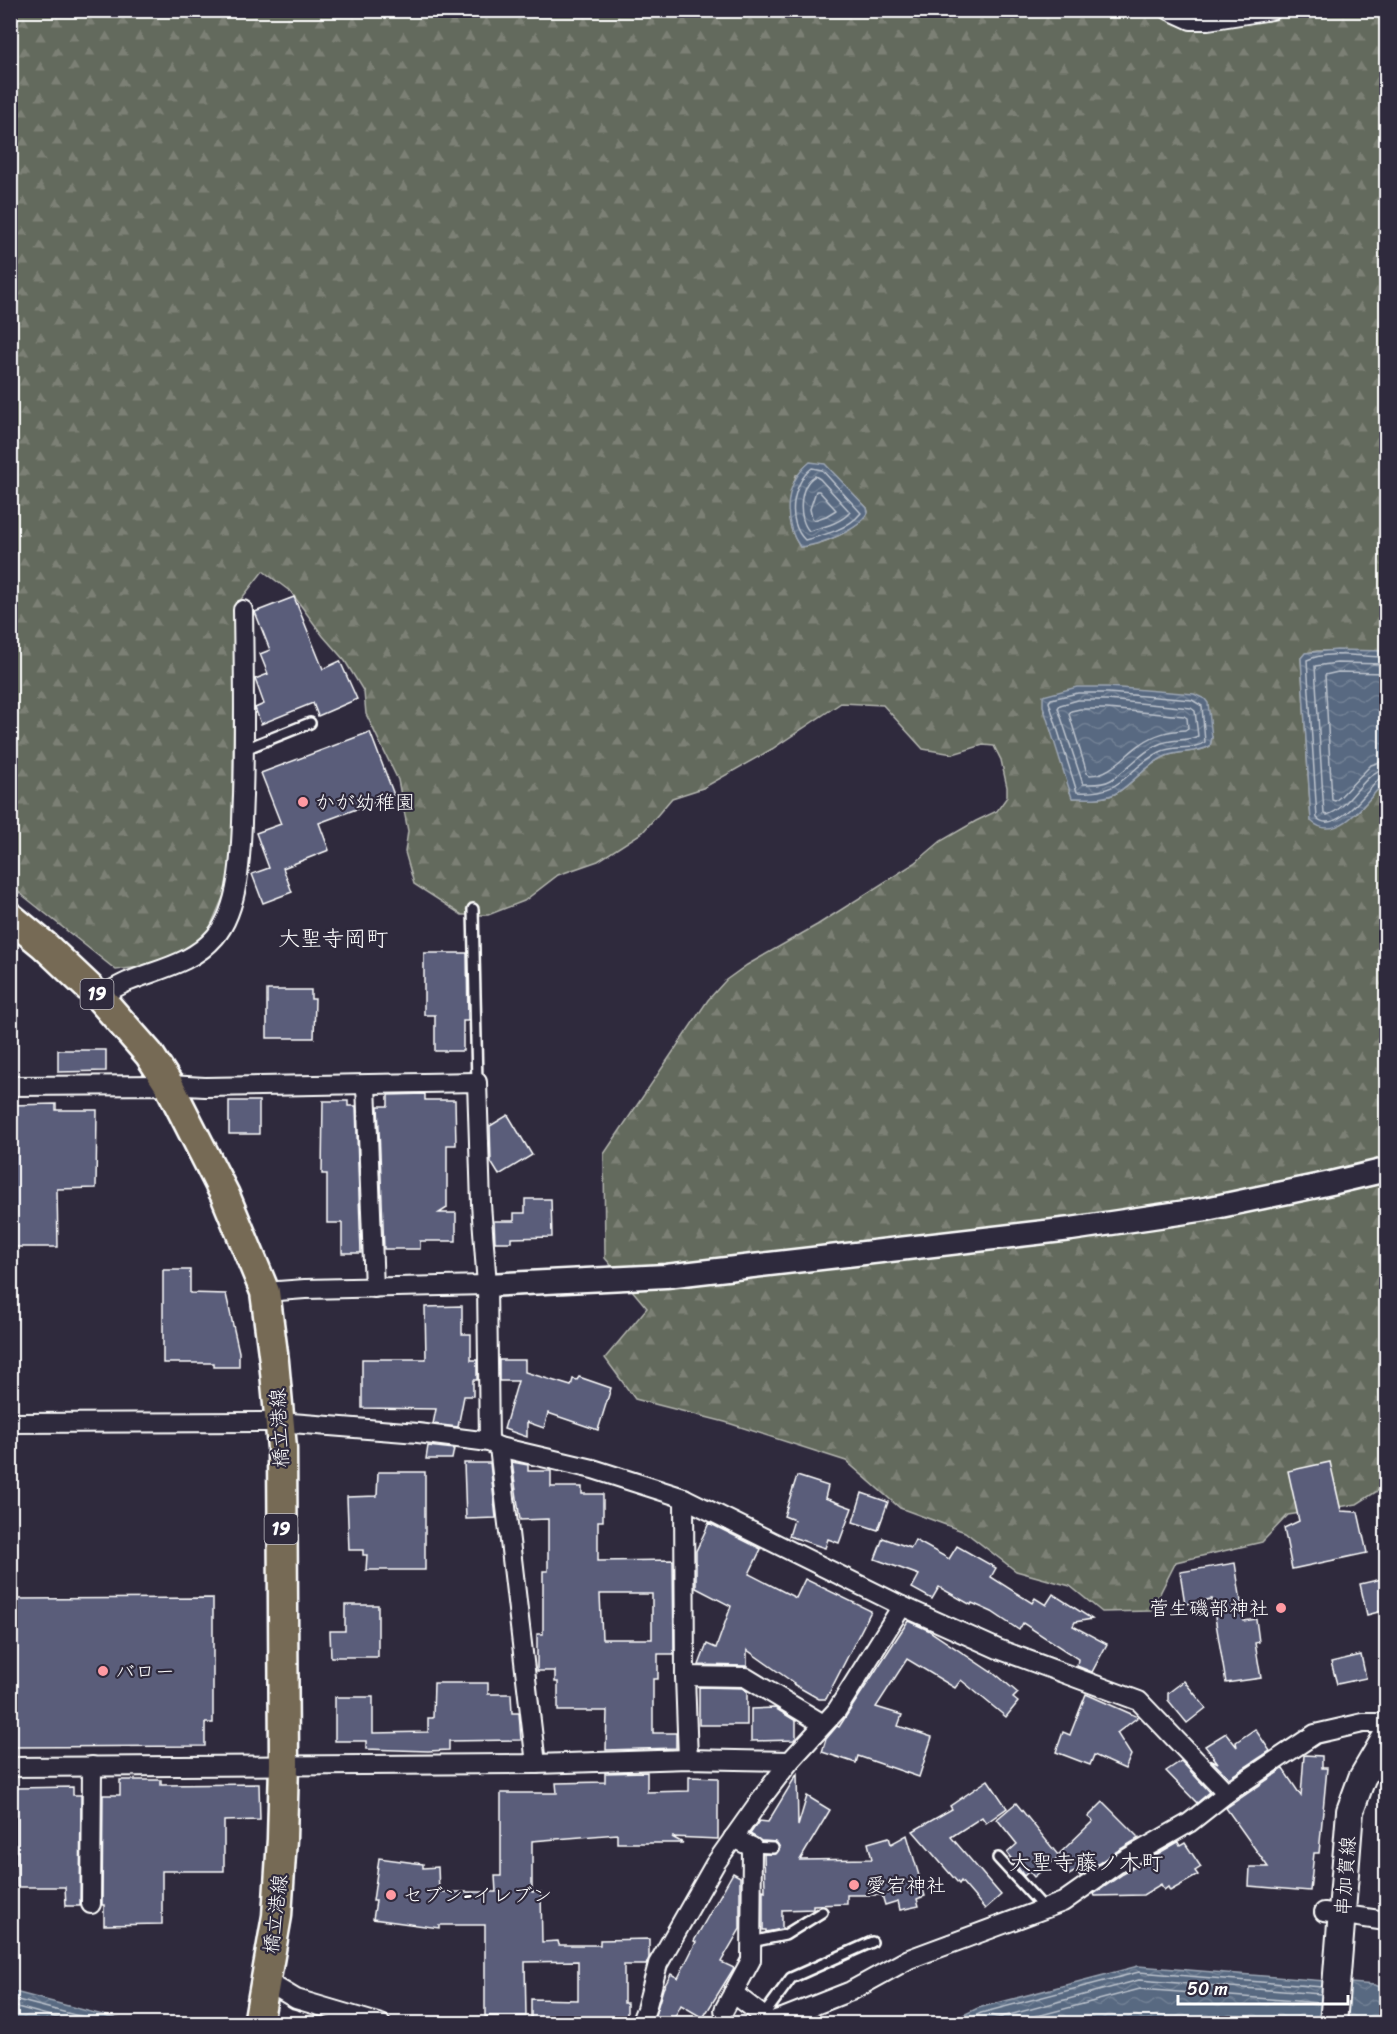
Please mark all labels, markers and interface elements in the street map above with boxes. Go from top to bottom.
place label: かが幼稚園 [315,785,415,820]
marker: かが幼稚園 [296,795,310,809]
district label: 大聖寺岡町 [278,919,388,958]
road number: 19 [80,979,114,1009]
street label: 橋立港線 [260,1387,299,1469]
road number: 19 [264,1514,298,1544]
place label: 菅生磯部神社 [1149,1591,1269,1626]
marker: 菅生磯部神社 [1274,1601,1288,1615]
place label: バロー [115,1654,175,1689]
marker: バロー [96,1664,110,1678]
street label: 串加賀線 [1325,1835,1366,1917]
district label: 大聖寺藤ノ木町 [1009,1843,1163,1882]
place label: 愛宕神社 [866,1868,946,1903]
street label: 橋立港線 [253,1872,298,1956]
place label: セブン-イレブン [403,1878,552,1913]
marker: 愛宕神社 [847,1878,861,1892]
marker: セブン-イレブン [384,1888,398,1902]
scale bar [1178,1968,1348,2006]
text: 50 m [1187,1973,1228,2005]

